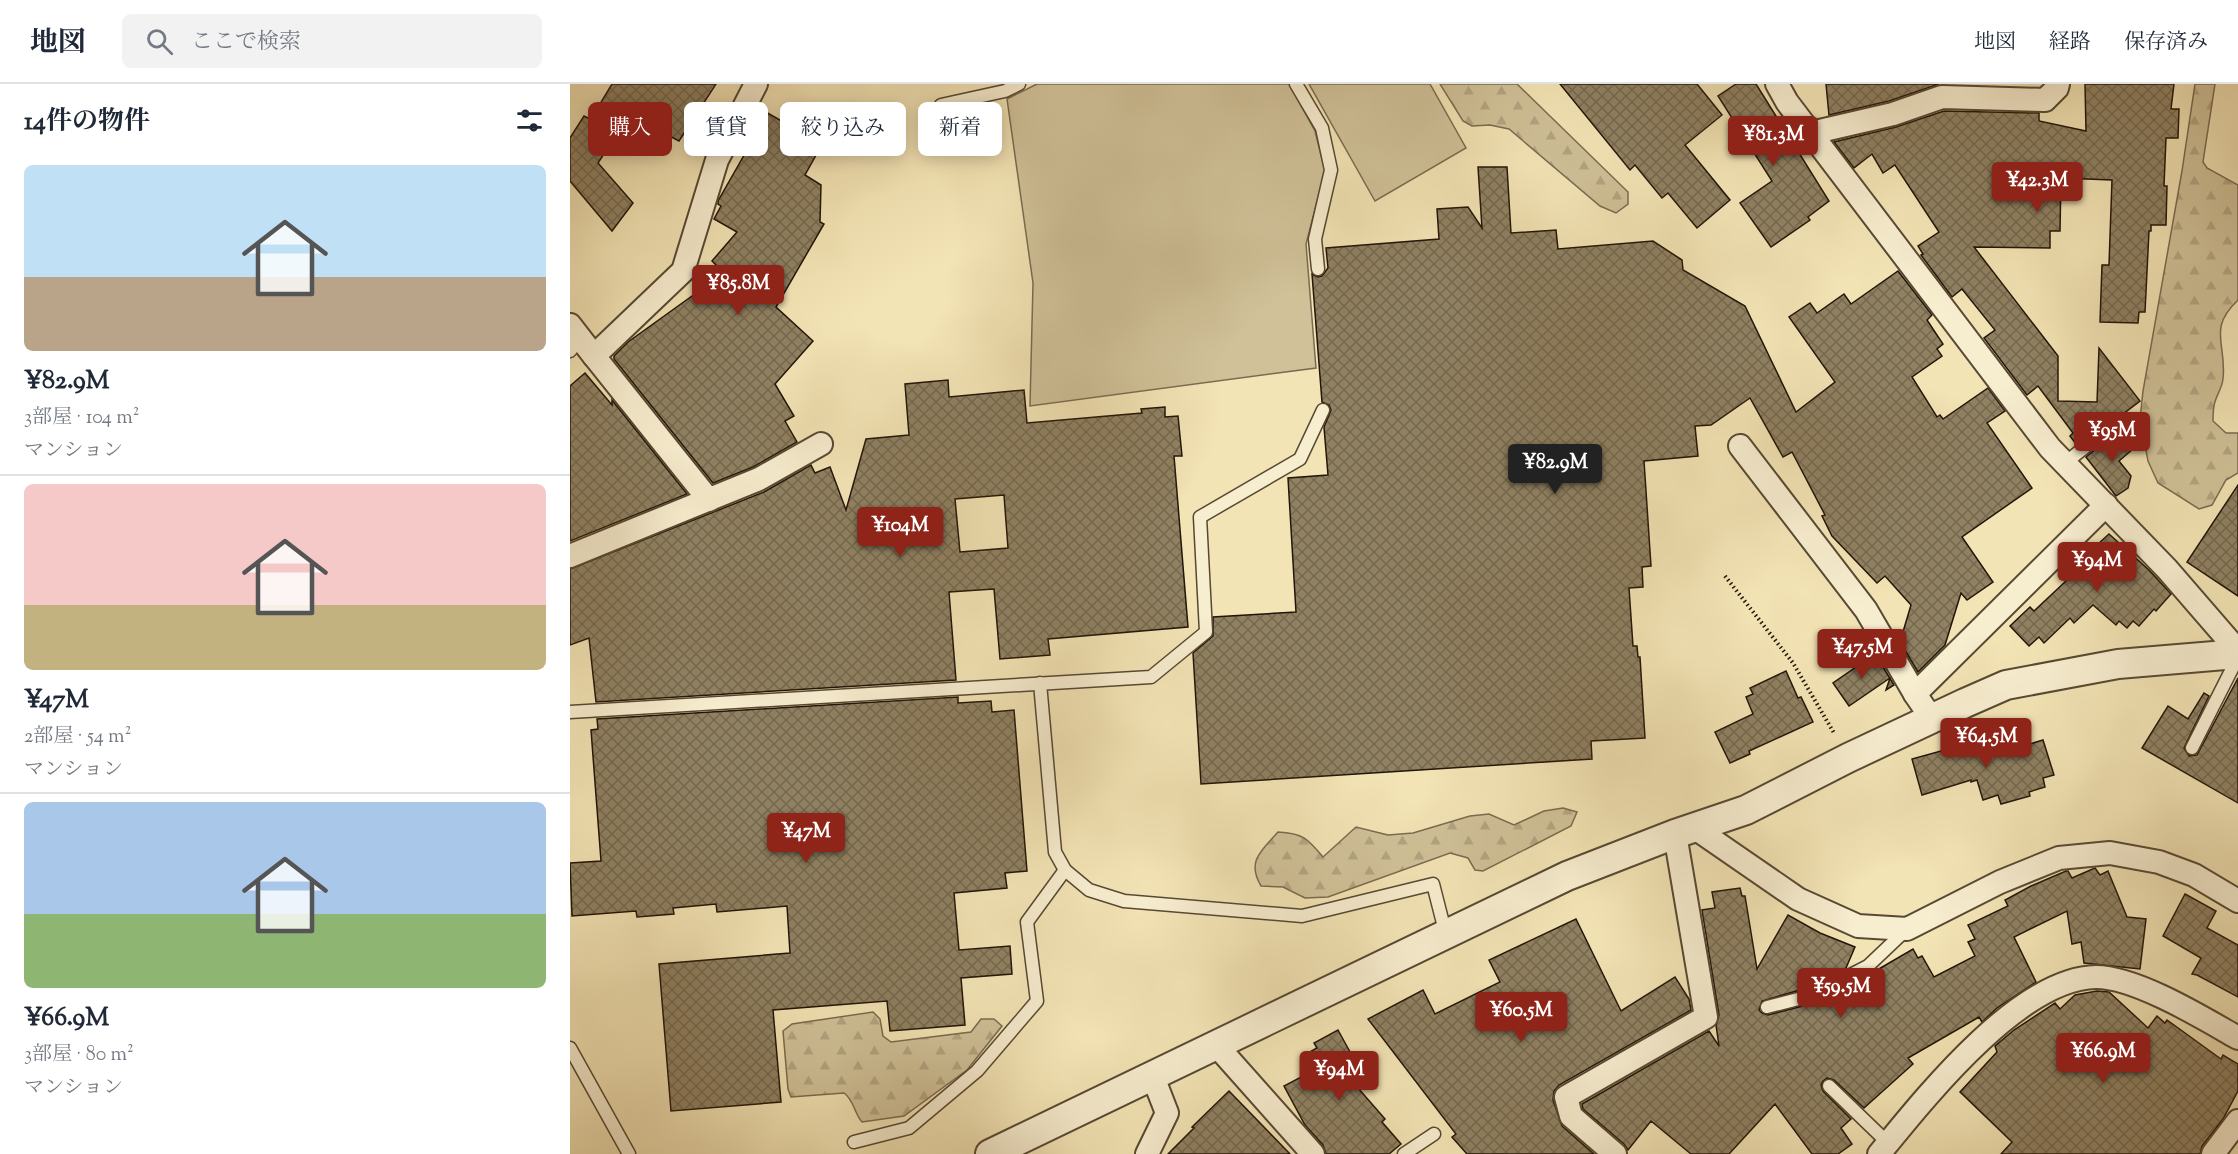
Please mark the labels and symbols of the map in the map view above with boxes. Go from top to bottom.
pin: ¥81.3M [1724,116,1822,167]
pin: ¥42.3M [1988,162,2086,213]
pin: ¥85.8M [689,265,787,316]
pin: ¥95M [2076,412,2148,463]
pin: ¥82.9M [1506,444,1604,495]
pin: ¥104M [858,507,942,558]
pin: ¥94M [2061,542,2133,593]
pin: ¥47.5M [1813,629,1911,680]
pin: ¥64.5M [1937,718,2035,769]
pin: ¥47M [770,813,842,864]
pin: ¥59.5M [1792,968,1890,1019]
pin: ¥60.5M [1472,992,1570,1043]
pin: ¥66.9M [2054,1033,2152,1084]
pin: ¥94M [1303,1051,1375,1102]

